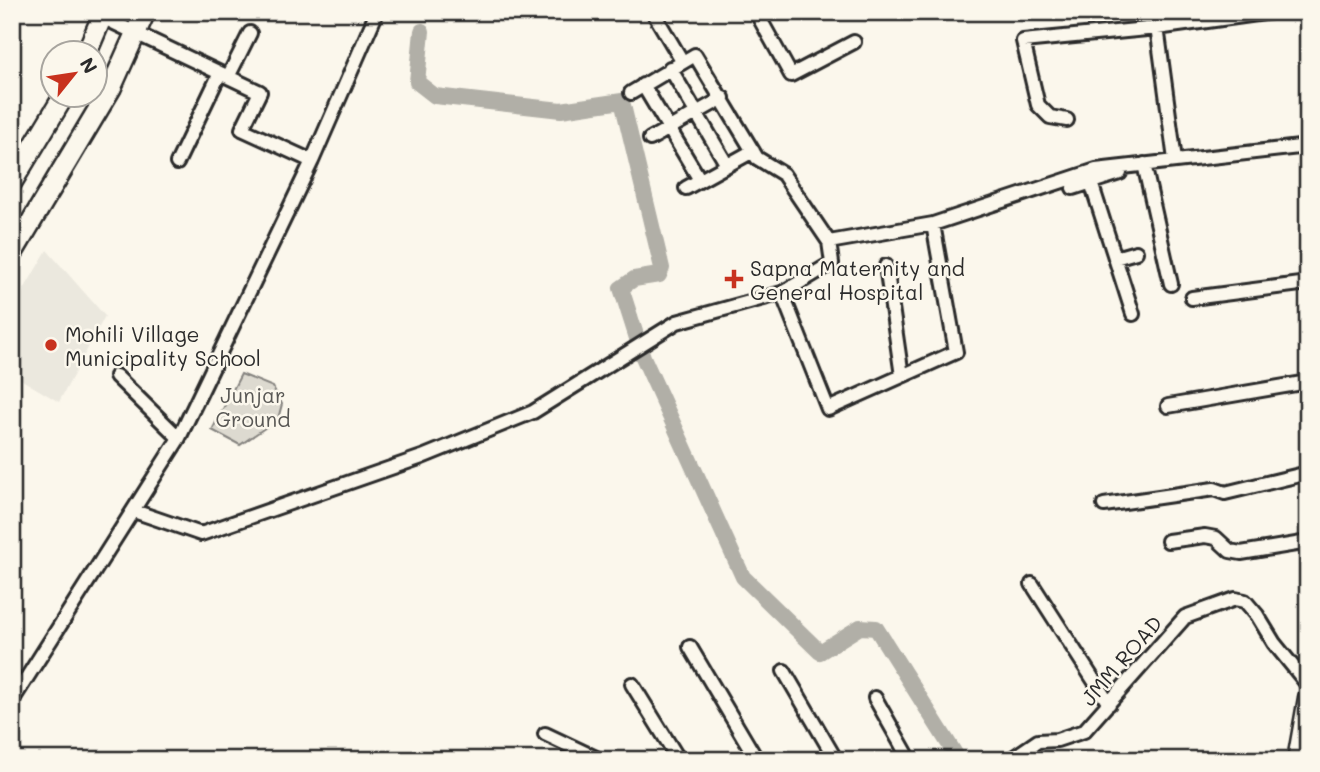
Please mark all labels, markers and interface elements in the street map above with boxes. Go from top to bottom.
north arrow [38,38,108,108]
text: N [75,53,104,78]
place label: Sapna Maternity and General Hospital [750,254,965,305]
marker: Sapna Maternity and General Hospital [724,269,744,289]
place label: Mohili Village Municipality School [65,320,261,371]
marker: Mohili Village Municipality School [43,337,59,353]
park label: Junjar Ground [216,381,291,432]
street label: JMM ROAD [1074,609,1168,711]

